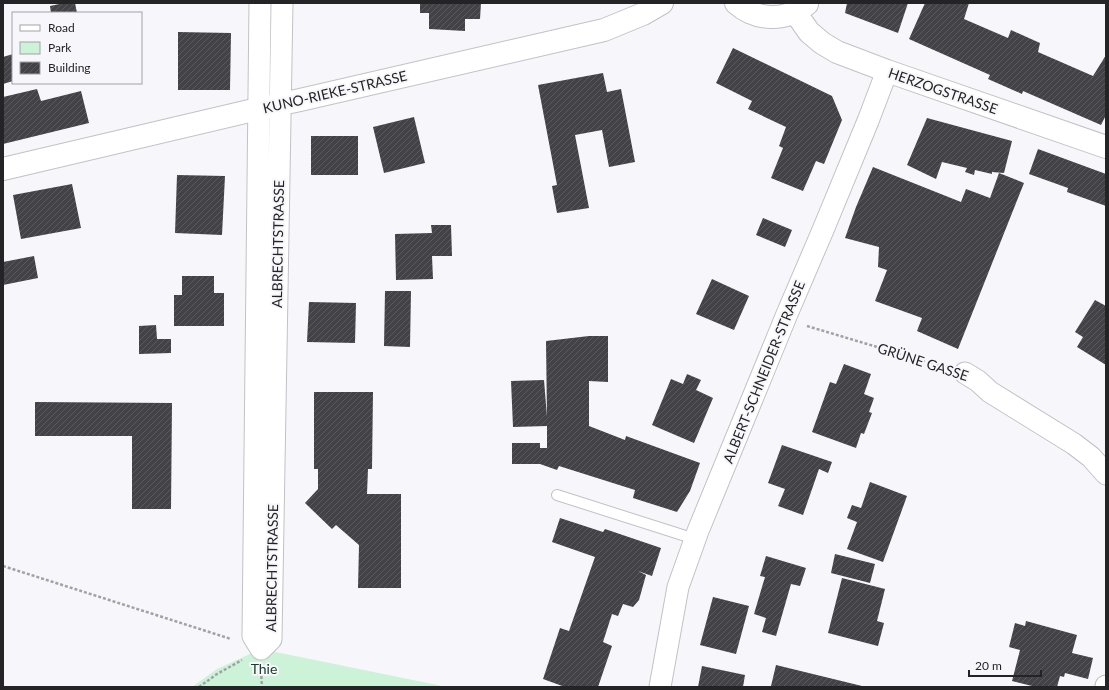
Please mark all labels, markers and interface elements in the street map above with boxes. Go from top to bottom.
legend [12,12,142,84]
text: Road [48,20,75,35]
text: Park [48,40,72,55]
text: Building [48,60,91,75]
street label: HERZOGSTRASSE [886,64,1000,117]
street label: KUNO-RIEKE-STRASSE [261,67,409,116]
street label: ALBRECHTSTRASSE [268,180,287,308]
street label: ALBERT-SCHNEIDER-STRASSE [719,278,808,466]
street label: GRÜNE GASSE [876,339,971,384]
street label: ALBRECHTSTRASSE [262,504,281,632]
scale bar [969,652,1041,678]
text: 20 m [975,658,1002,673]
park label: Thie [251,660,277,677]

